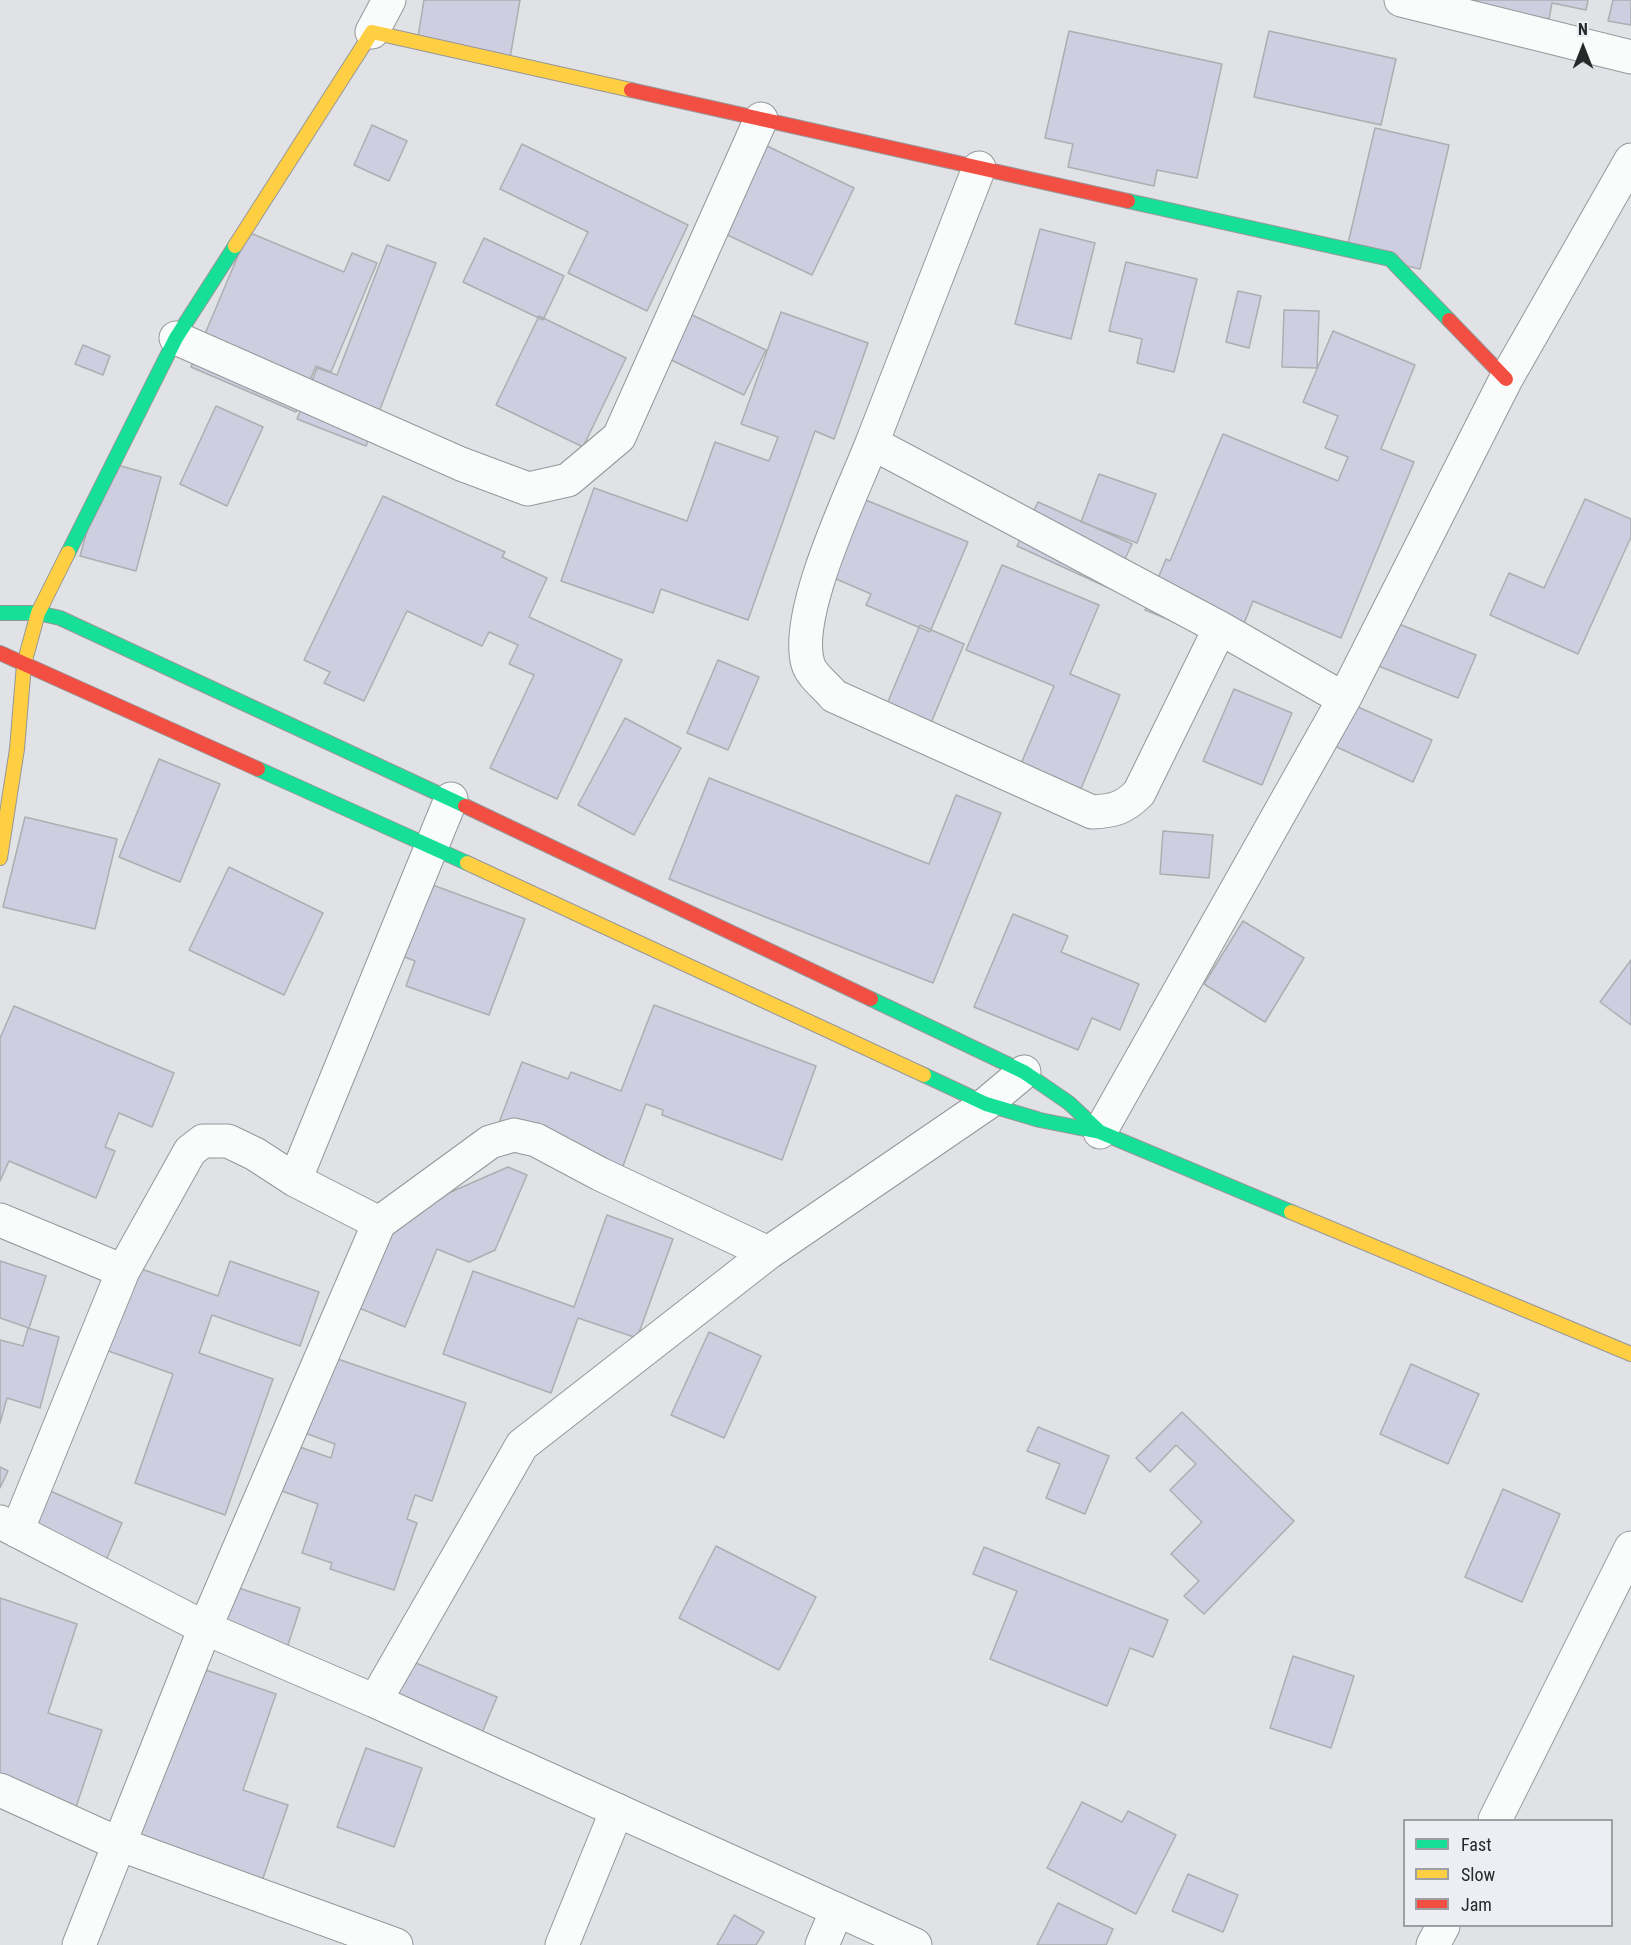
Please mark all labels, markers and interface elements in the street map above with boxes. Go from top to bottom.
north arrow [1553,18,1613,78]
text: N [1578,20,1588,39]
legend [1403,1819,1613,1927]
text: Fast [1461,1834,1492,1855]
text: Slow [1461,1864,1495,1885]
text: Jam [1461,1894,1492,1915]

